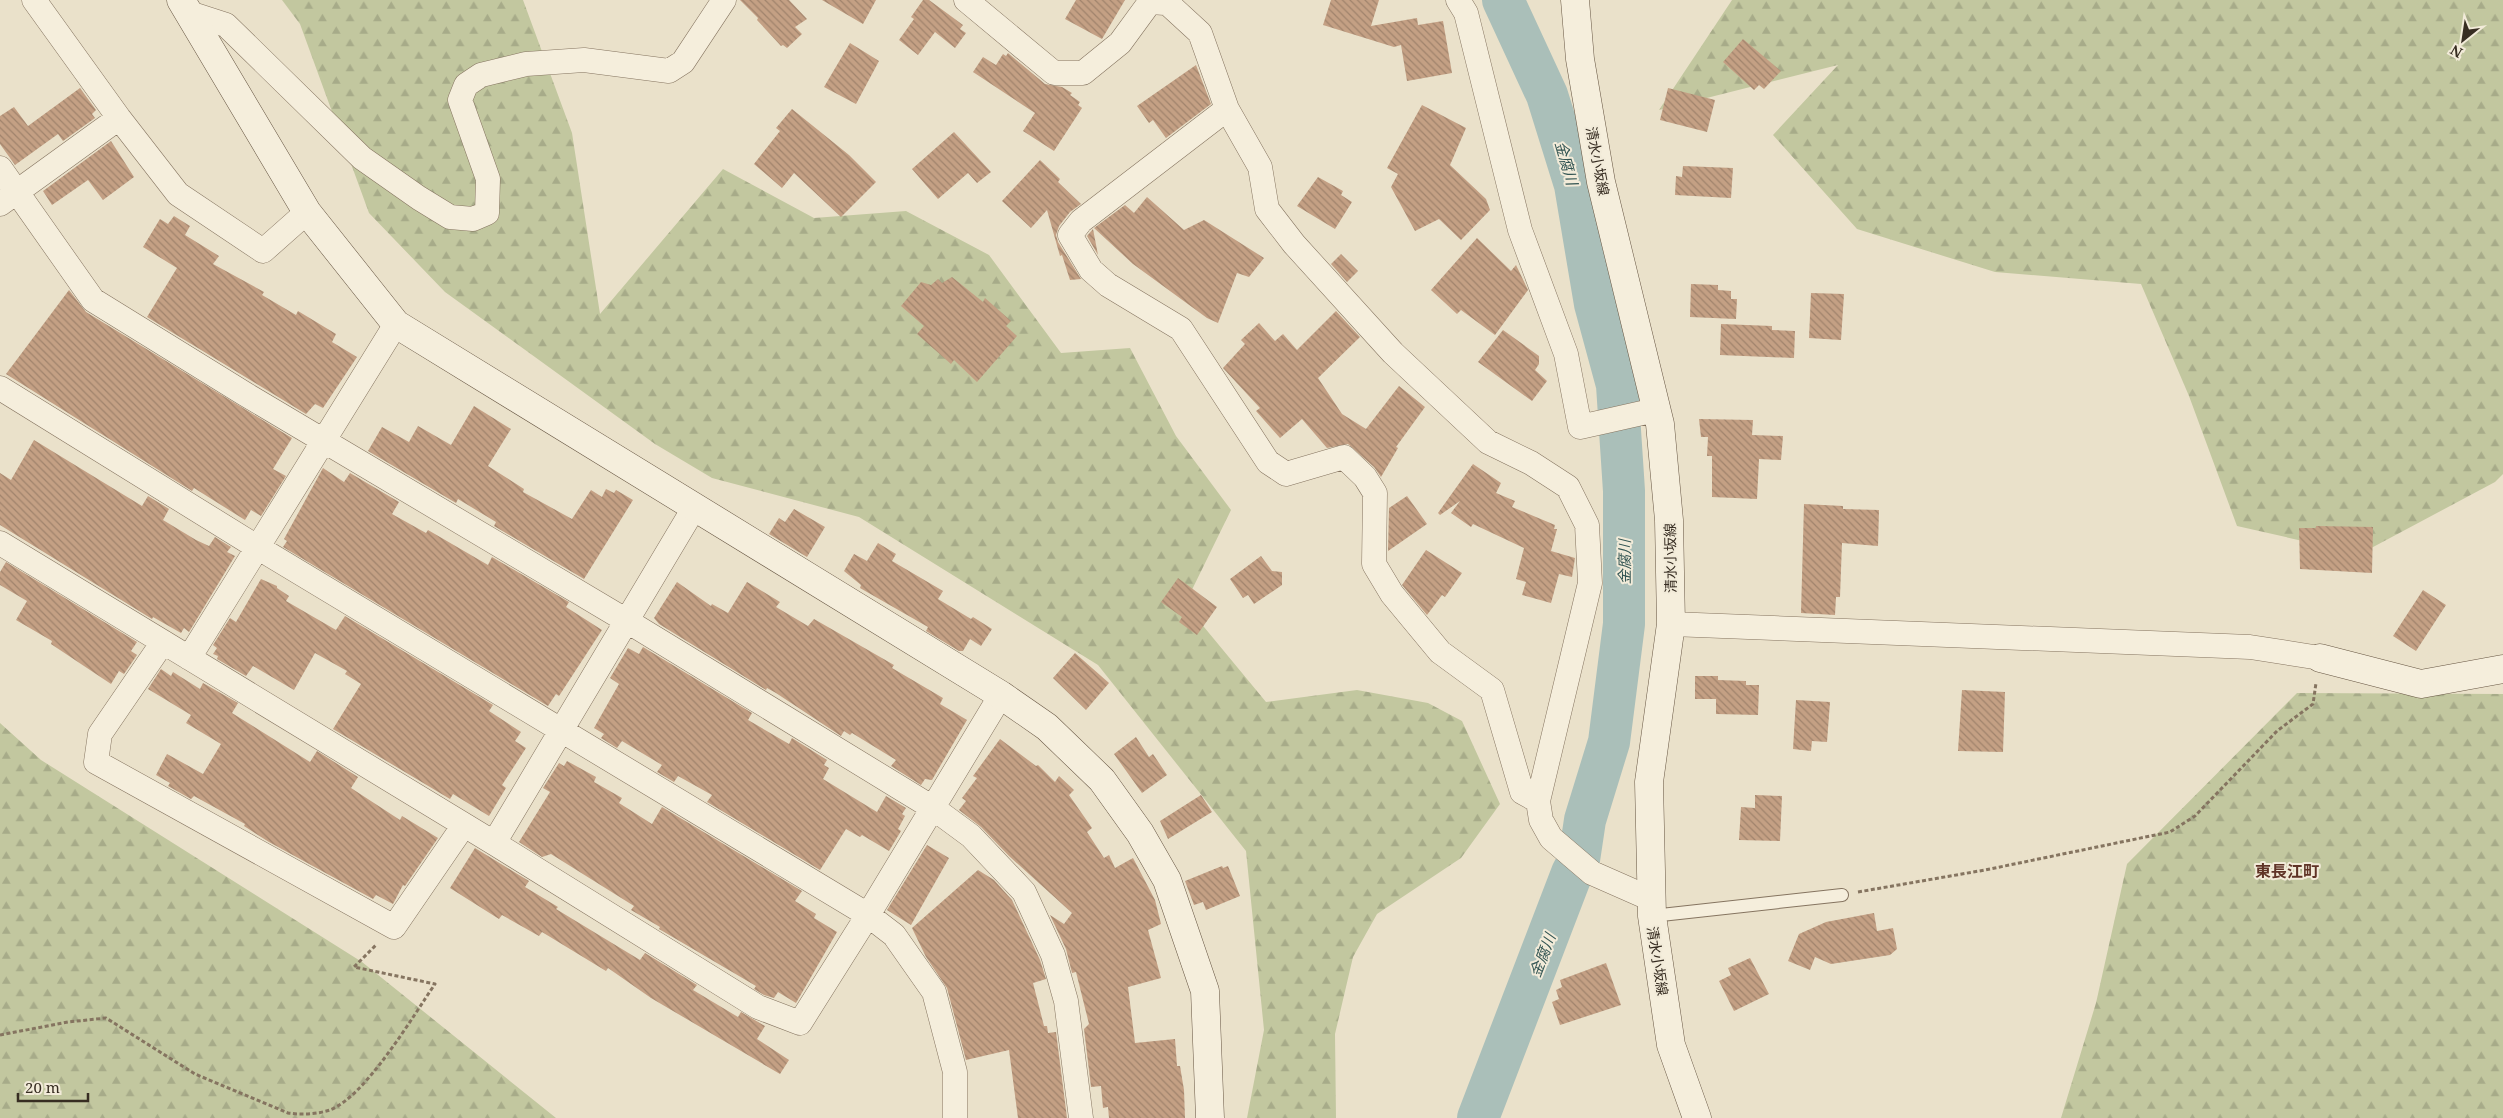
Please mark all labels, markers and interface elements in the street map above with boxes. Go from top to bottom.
north arrow [2438,15,2488,65]
text: N [2447,41,2466,63]
street label: 清水小坂線 [1582,125,1614,197]
water label: 金腐川 [1551,139,1583,189]
street label: 清水小坂線 [1660,523,1680,593]
water label: 金腐川 [1614,538,1634,585]
district label: 東長江町 [2255,860,2319,882]
street label: 清水小坂線 [1643,925,1673,997]
water label: 金腐川 [1525,929,1560,980]
scale bar [18,1070,88,1102]
text: 20 m [25,1077,60,1097]

